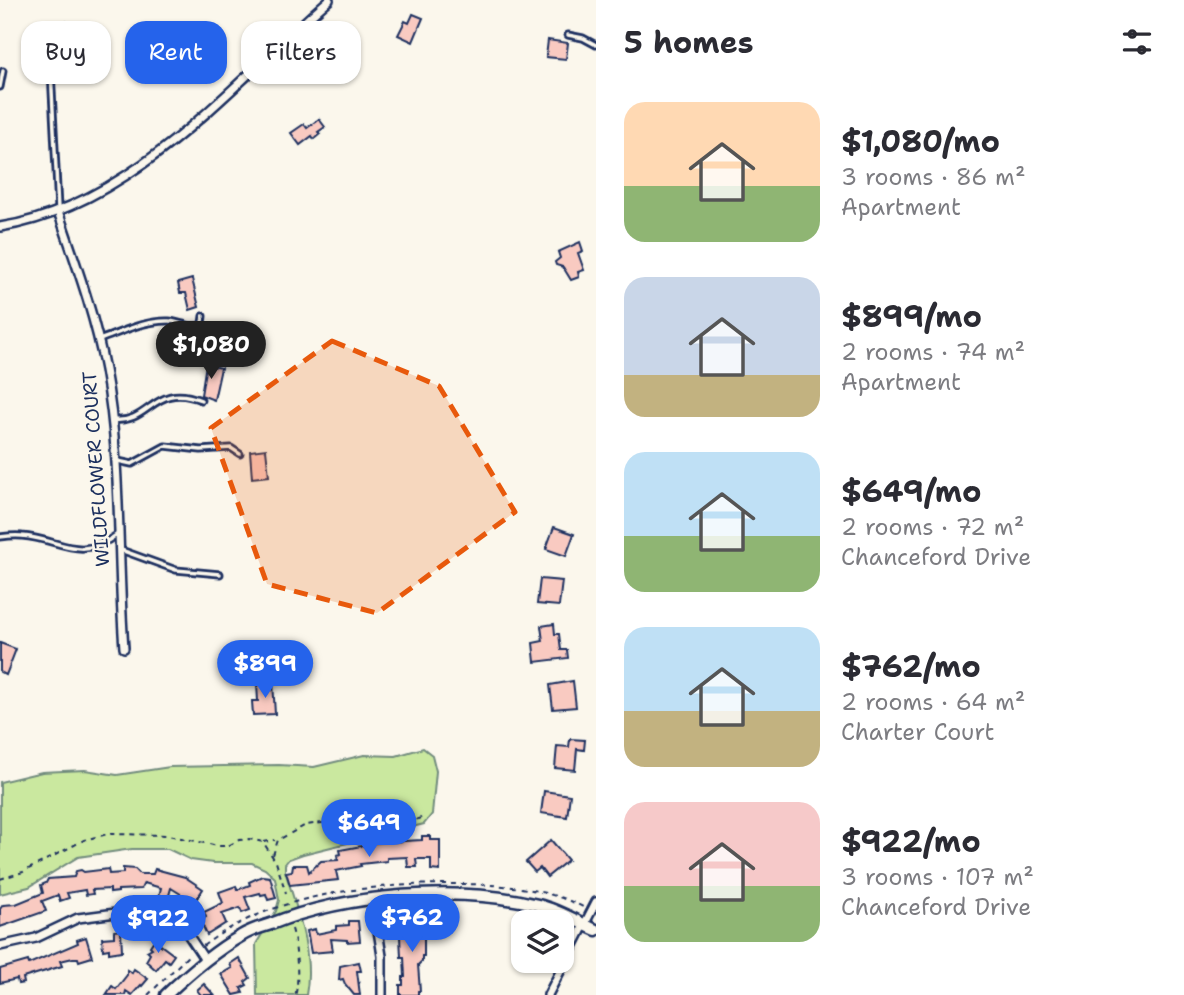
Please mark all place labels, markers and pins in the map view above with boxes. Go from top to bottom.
pin: $1,080 [154,322,268,381]
pin: $899 [224,640,306,700]
pin: $649 [328,800,410,859]
pin: $762 [371,894,453,954]
pin: $922 [117,895,199,955]

